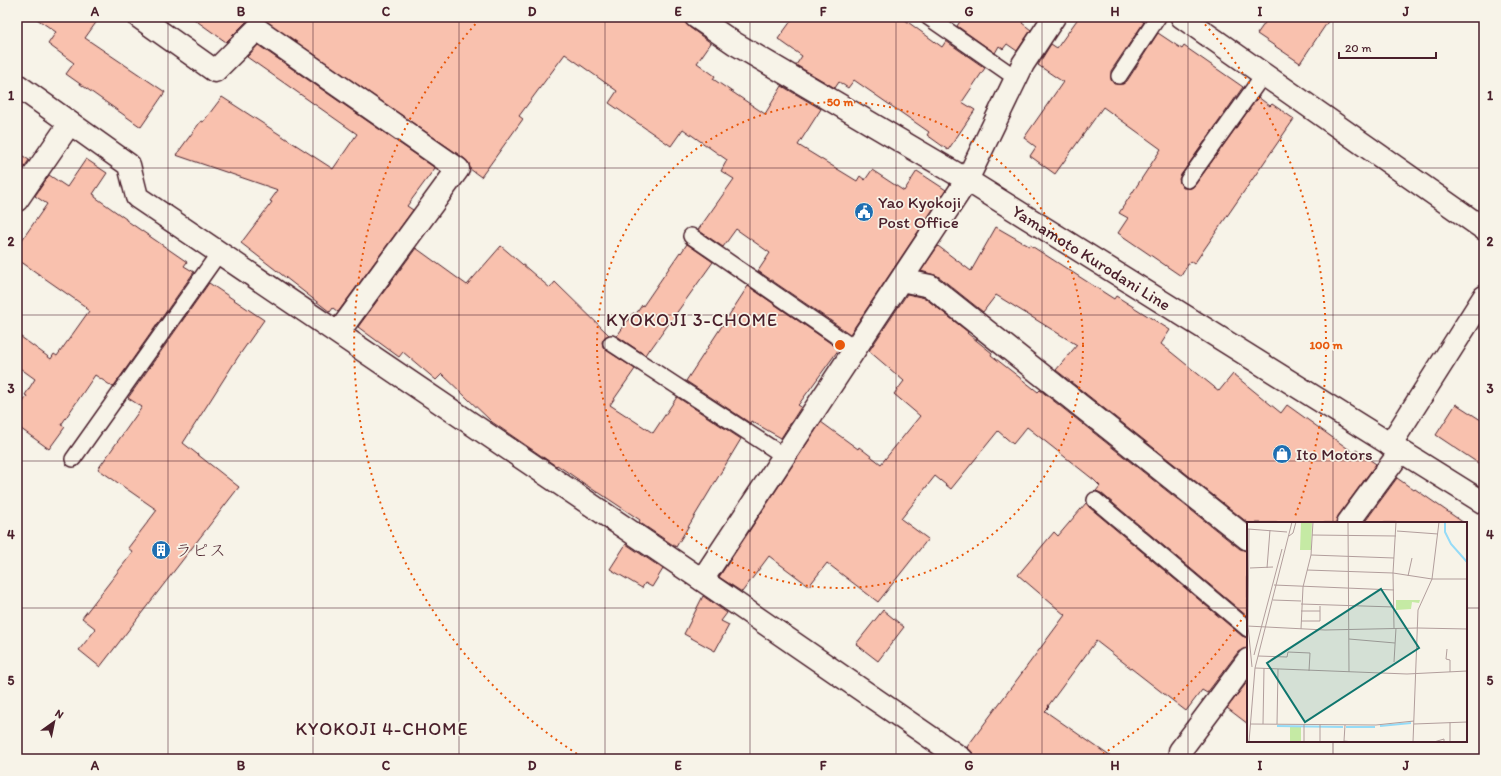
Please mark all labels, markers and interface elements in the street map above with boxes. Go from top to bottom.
text: A [90,4,100,19]
text: B [237,4,246,19]
text: C [382,4,391,19]
text: D [528,4,537,19]
text: E [674,4,682,19]
text: F [820,4,827,19]
text: G [965,4,974,19]
text: H [1111,4,1120,19]
text: I [1258,4,1263,19]
text: J [1402,4,1410,19]
scale bar [1339,34,1436,60]
text: 20 m [1345,41,1372,55]
text: 1 [8,88,14,103]
text: 1 [1487,88,1493,103]
text: 50 m [827,95,854,109]
place label: Yao Kyokoji Post Office [878,192,961,232]
public building icon: Yao Kyokoji Post Office [853,201,875,223]
street label: Yamamoto Kurodani Line [1008,201,1174,315]
text: 2 [8,234,15,249]
text: 2 [1487,234,1494,249]
district label: KYOKOJI 3-CHOME [606,309,778,331]
centre of rings [833,338,847,352]
text: 100 m [1309,338,1343,352]
text: 3 [7,381,15,396]
text: 3 [1486,381,1494,396]
shop icon: Ito Motors [1271,443,1293,465]
place label: Ito Motors [1296,444,1373,464]
inset map [1247,522,1467,742]
text: 4 [7,527,15,542]
text: 4 [1486,527,1494,542]
building icon: ラピス [150,539,172,561]
place label: ラピス [175,540,226,560]
text: 5 [8,673,15,688]
text: 5 [1487,673,1494,688]
north arrow [34,702,74,742]
text: N [53,707,66,722]
district label: KYOKOJI 4-CHOME [296,718,468,740]
text: A [90,758,100,773]
text: B [237,758,246,773]
text: C [382,758,391,773]
text: D [528,758,537,773]
text: E [674,758,682,773]
text: F [820,758,827,773]
text: G [965,758,974,773]
text: H [1111,758,1120,773]
text: I [1258,758,1263,773]
text: J [1402,758,1410,773]

